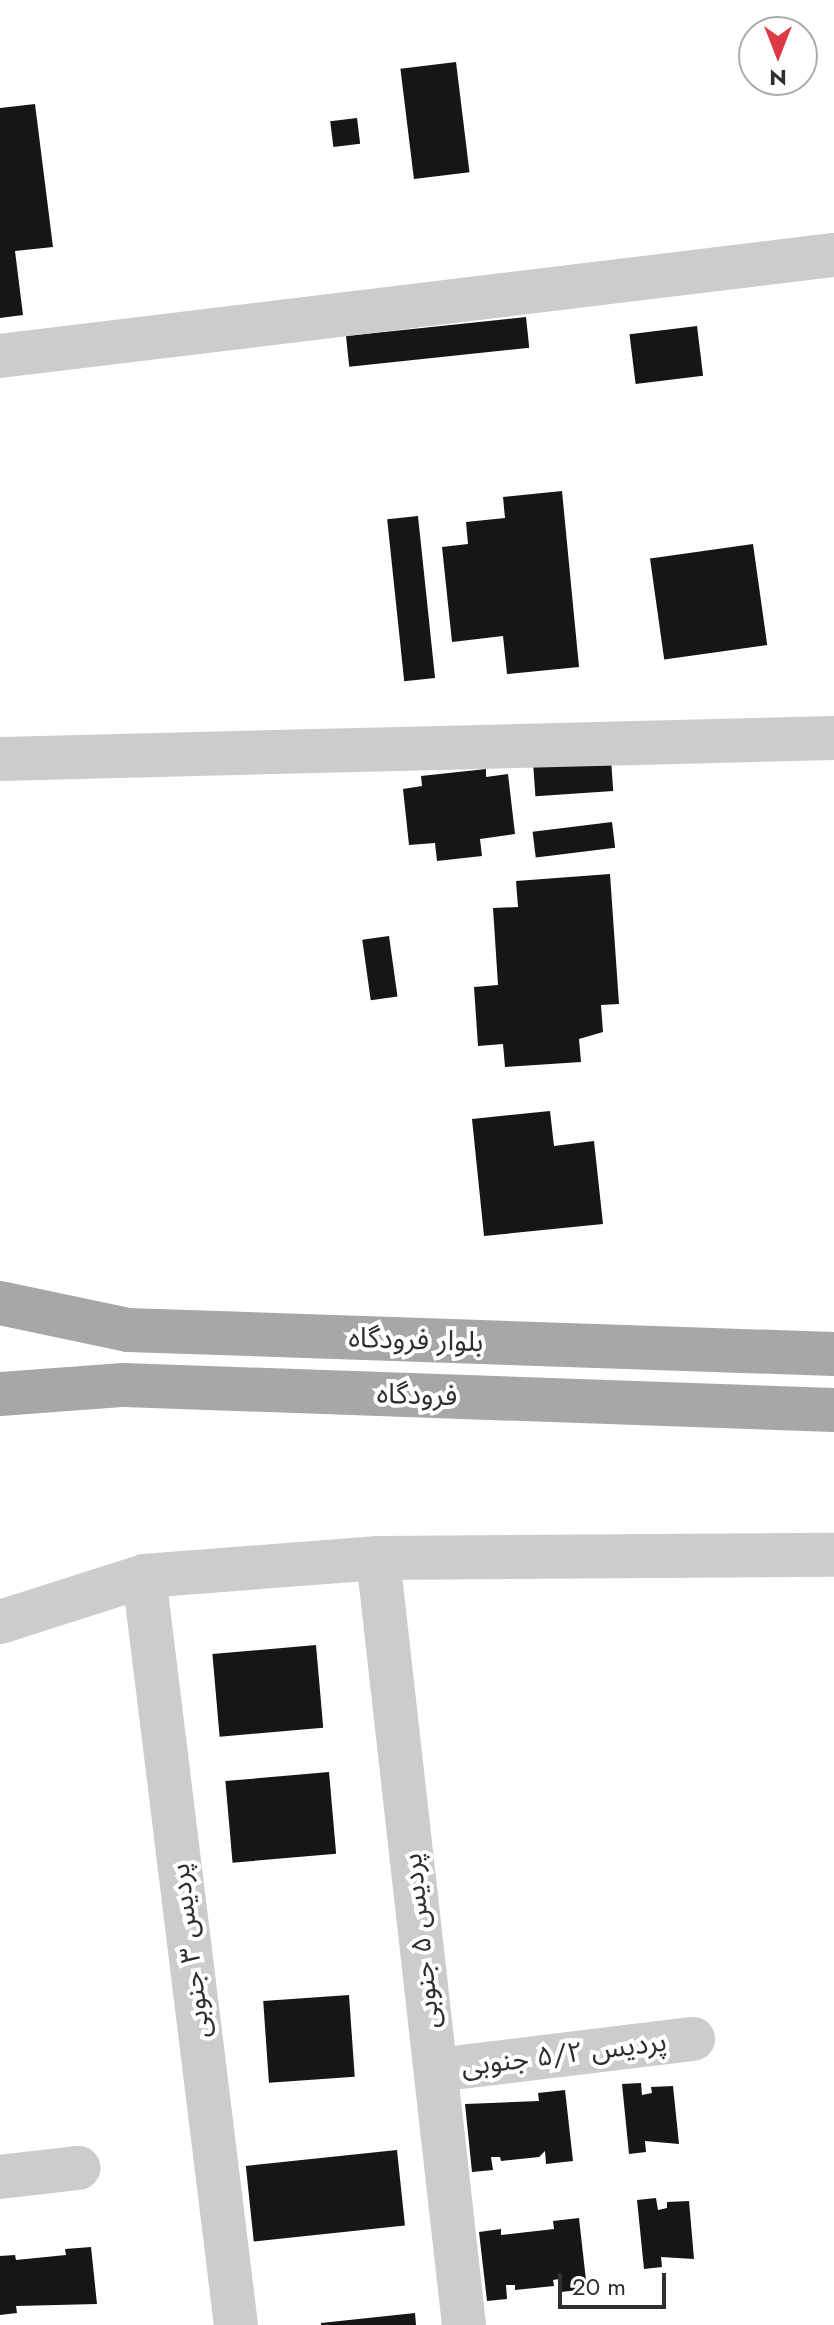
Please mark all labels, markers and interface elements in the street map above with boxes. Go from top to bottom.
north arrow [738,16,818,96]
text: N [769,62,787,94]
street label: بلوار فرودگاه [348,1321,484,1359]
street label: فرودگاه [376,1377,458,1413]
street label: پردیس ۵ جنوبی [395,1852,447,2030]
street label: پردیس ۳ جنوبی [163,1862,217,2040]
street label: پردیس ۵/۲ جنوبی [459,2025,669,2083]
scale bar [562,2257,670,2307]
text: 20 m [572,2269,626,2304]

